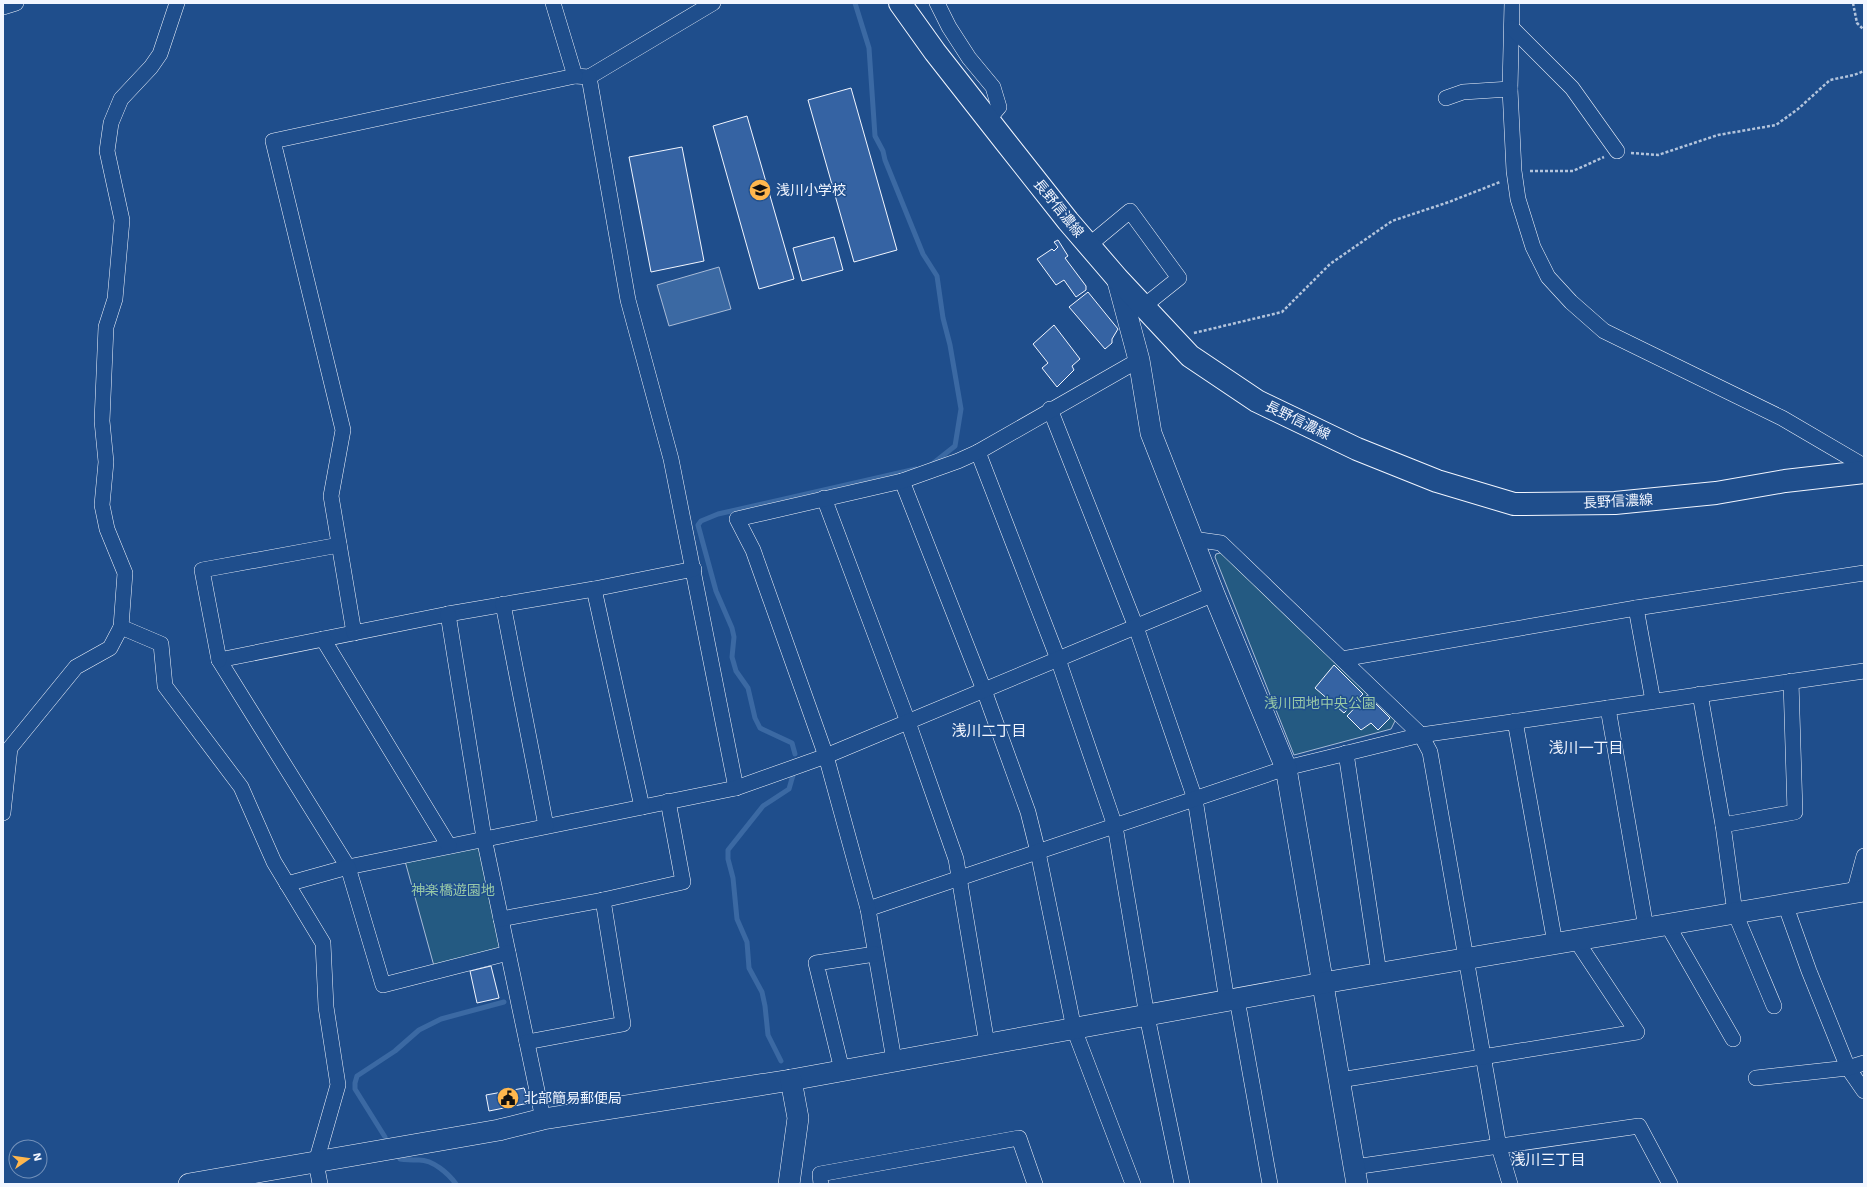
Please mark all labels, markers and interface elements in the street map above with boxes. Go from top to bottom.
street label: 長野信濃線 [1031,176,1087,240]
school or university icon: 浅川小学校 [747,177,773,203]
place label: 浅川小学校 [776,182,846,198]
street label: 長野信濃線 [1263,397,1333,443]
street label: 長野信濃線 [1583,491,1653,511]
park label: 浅川団地中央公園 [1264,695,1376,711]
district label: 浅川二丁目 [951,722,1027,740]
district label: 浅川一丁目 [1548,739,1624,757]
park label: 神楽橋遊園地 [411,882,495,898]
public building icon: 北部簡易郵便局 [495,1085,521,1111]
place label: 北部簡易郵便局 [524,1090,622,1106]
north arrow [8,1139,48,1179]
text: N [30,1151,45,1162]
district label: 浅川三丁目 [1510,1151,1586,1169]

